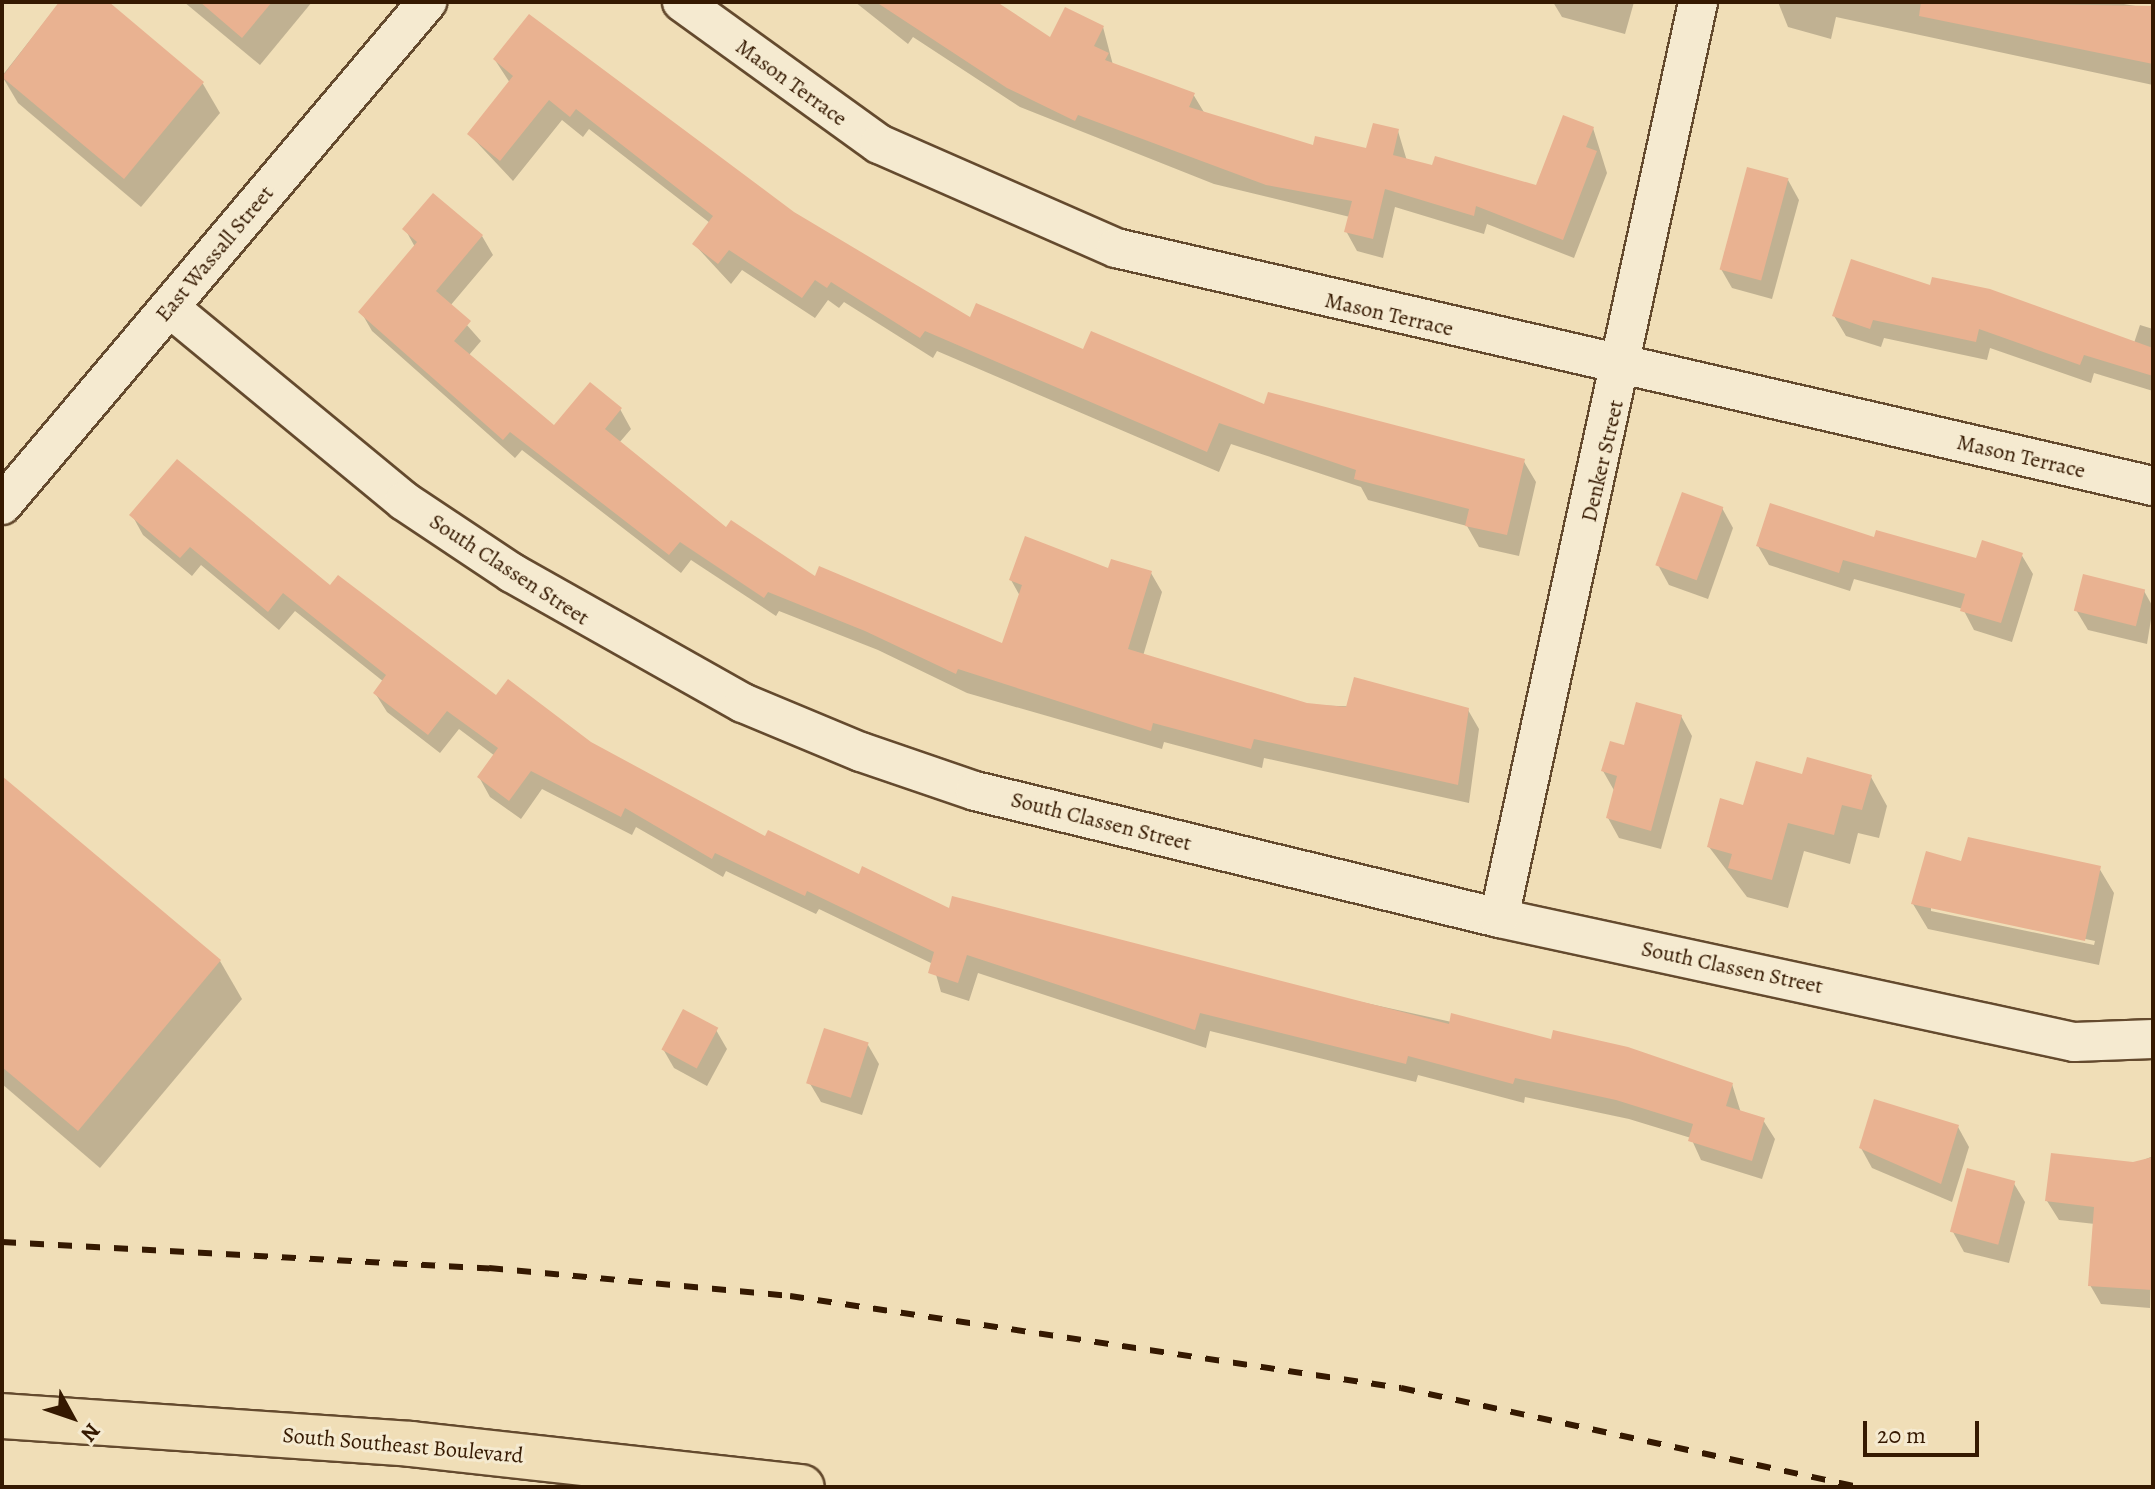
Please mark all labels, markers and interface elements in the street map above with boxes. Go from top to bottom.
street label: Mason Terrace [730,34,852,132]
street label: East Wassall Street [150,181,280,327]
street label: Mason Terrace [1322,287,1456,343]
street label: Denker Street [1576,397,1630,525]
street label: Mason Terrace [1954,429,2088,485]
street label: South Classen Street [424,509,594,631]
street label: South Classen Street [1008,787,1194,857]
street label: South Classen Street [1639,936,1825,1000]
north arrow [32,1377,112,1457]
scale bar [1867,1405,1983,1455]
text: N [74,1417,107,1448]
text: 20 m [1877,1419,1926,1451]
street label: South Southeast Boulevard [281,1422,525,1470]

